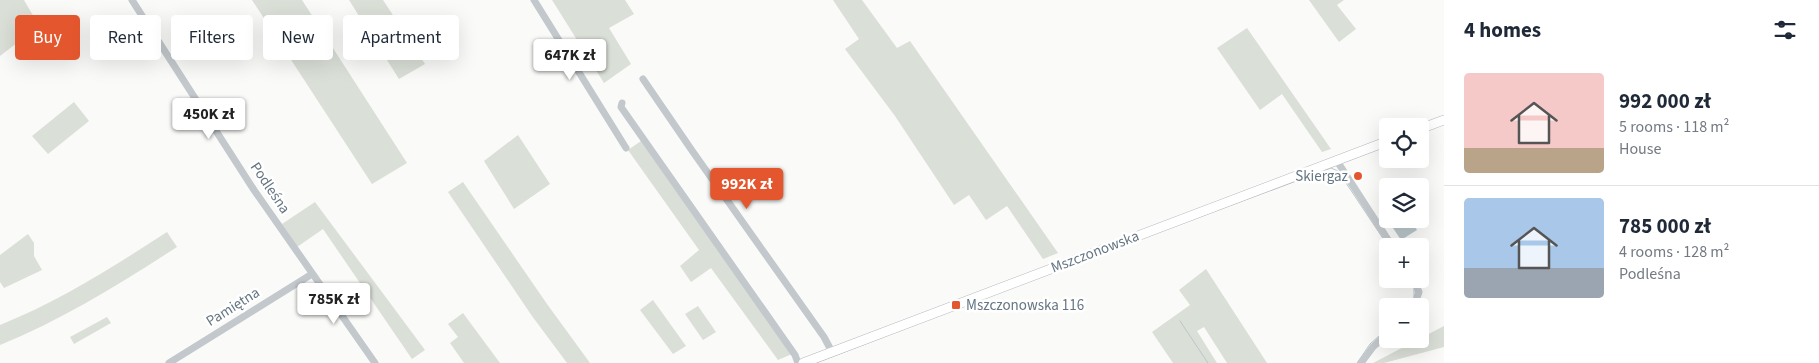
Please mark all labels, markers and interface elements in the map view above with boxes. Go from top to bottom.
chip: Buy [15,15,80,60]
chip: Rent [90,15,161,60]
chip: Filters [171,15,253,60]
chip: New [263,15,333,60]
chip: Apartment [343,15,459,60]
text: 4 homes [1464,15,1541,45]
icon: filters [1771,16,1799,44]
pin: 647K zł [524,38,616,81]
text: 647K zł [544,44,596,66]
text: 992 000 zł [1619,86,1711,116]
icon: home [1504,93,1564,153]
pin: 450K zł [163,98,255,140]
text: 450K zł [183,103,235,125]
text: 5 rooms · 118 m² [1619,116,1729,138]
map controls [1379,118,1429,348]
button: locate [1379,118,1429,168]
text: House [1619,138,1661,160]
street label: Podleśna [245,158,295,218]
place label: Skiergaz [1295,166,1348,187]
pin: 992K zł [701,168,793,210]
marker: Skiergaz [1352,170,1364,182]
text: 992K zł [721,173,773,195]
button: layers [1379,178,1429,228]
text: 785 000 zł [1619,211,1711,241]
icon: home [1504,218,1564,278]
street label: Mszczonowska [1048,226,1142,278]
button: + [1379,238,1429,288]
text: 4 rooms · 128 m² [1619,241,1729,263]
text: Podleśna [1619,263,1681,285]
street label: Pamiętna [202,282,264,332]
pin: 785K zł [288,282,380,325]
text: 785K zł [308,288,360,310]
place label: Mszczonowska 116 [966,295,1084,316]
button: − [1379,298,1429,348]
marker: Mszczonowska 116 [950,299,962,311]

